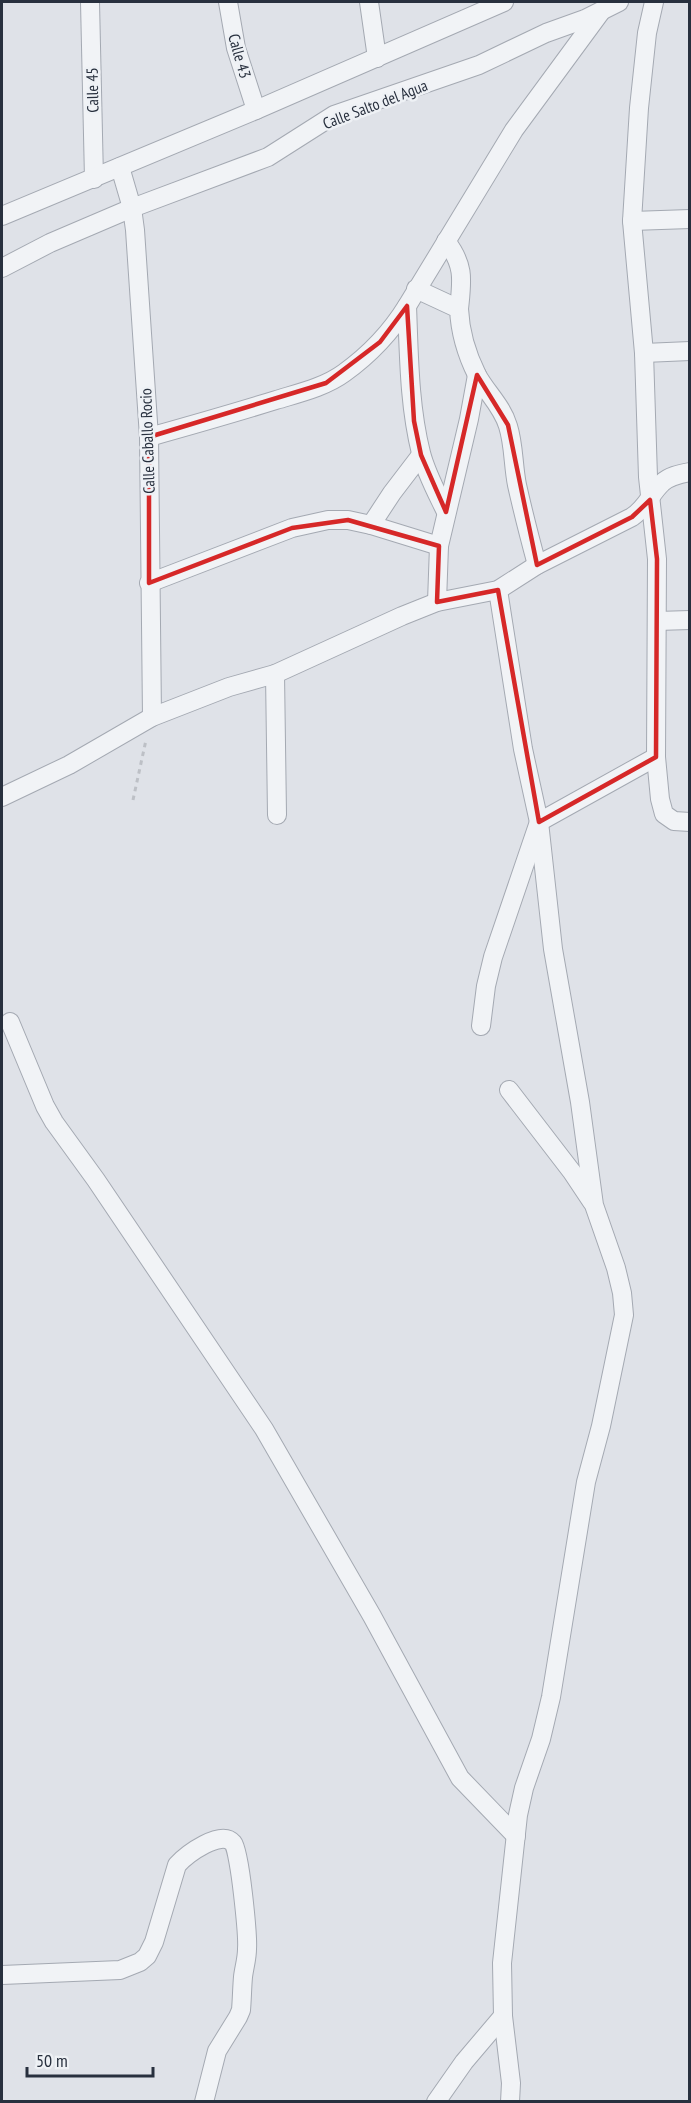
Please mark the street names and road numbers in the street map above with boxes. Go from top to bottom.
street label: Calle 43 [224,31,256,81]
street label: Calle 45 [82,67,102,113]
street label: Calle Salto del Agua [320,75,430,133]
street label: Calle Caballo Rocio [135,388,159,494]

